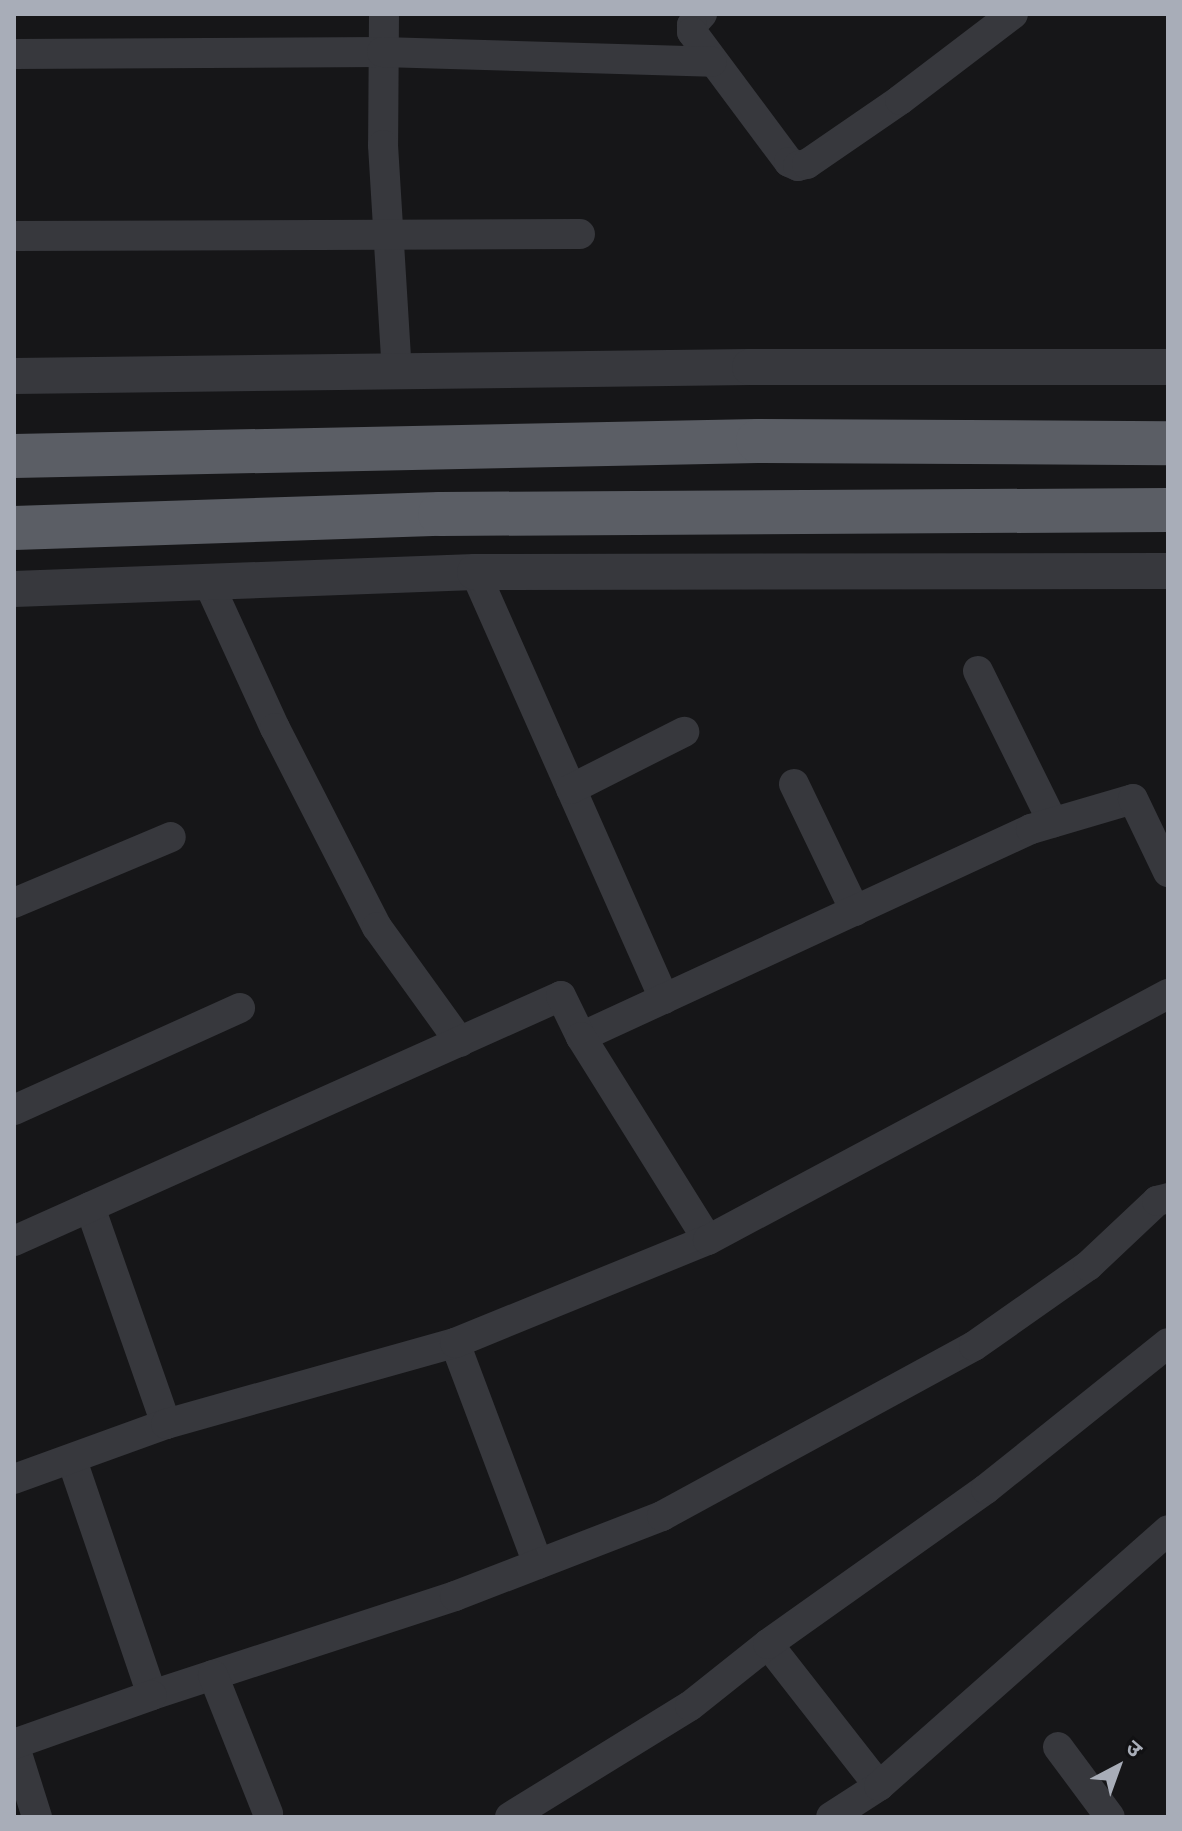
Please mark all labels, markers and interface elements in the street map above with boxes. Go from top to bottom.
north arrow [1078,1727,1158,1807]
text: उ [1120,1734,1148,1763]

